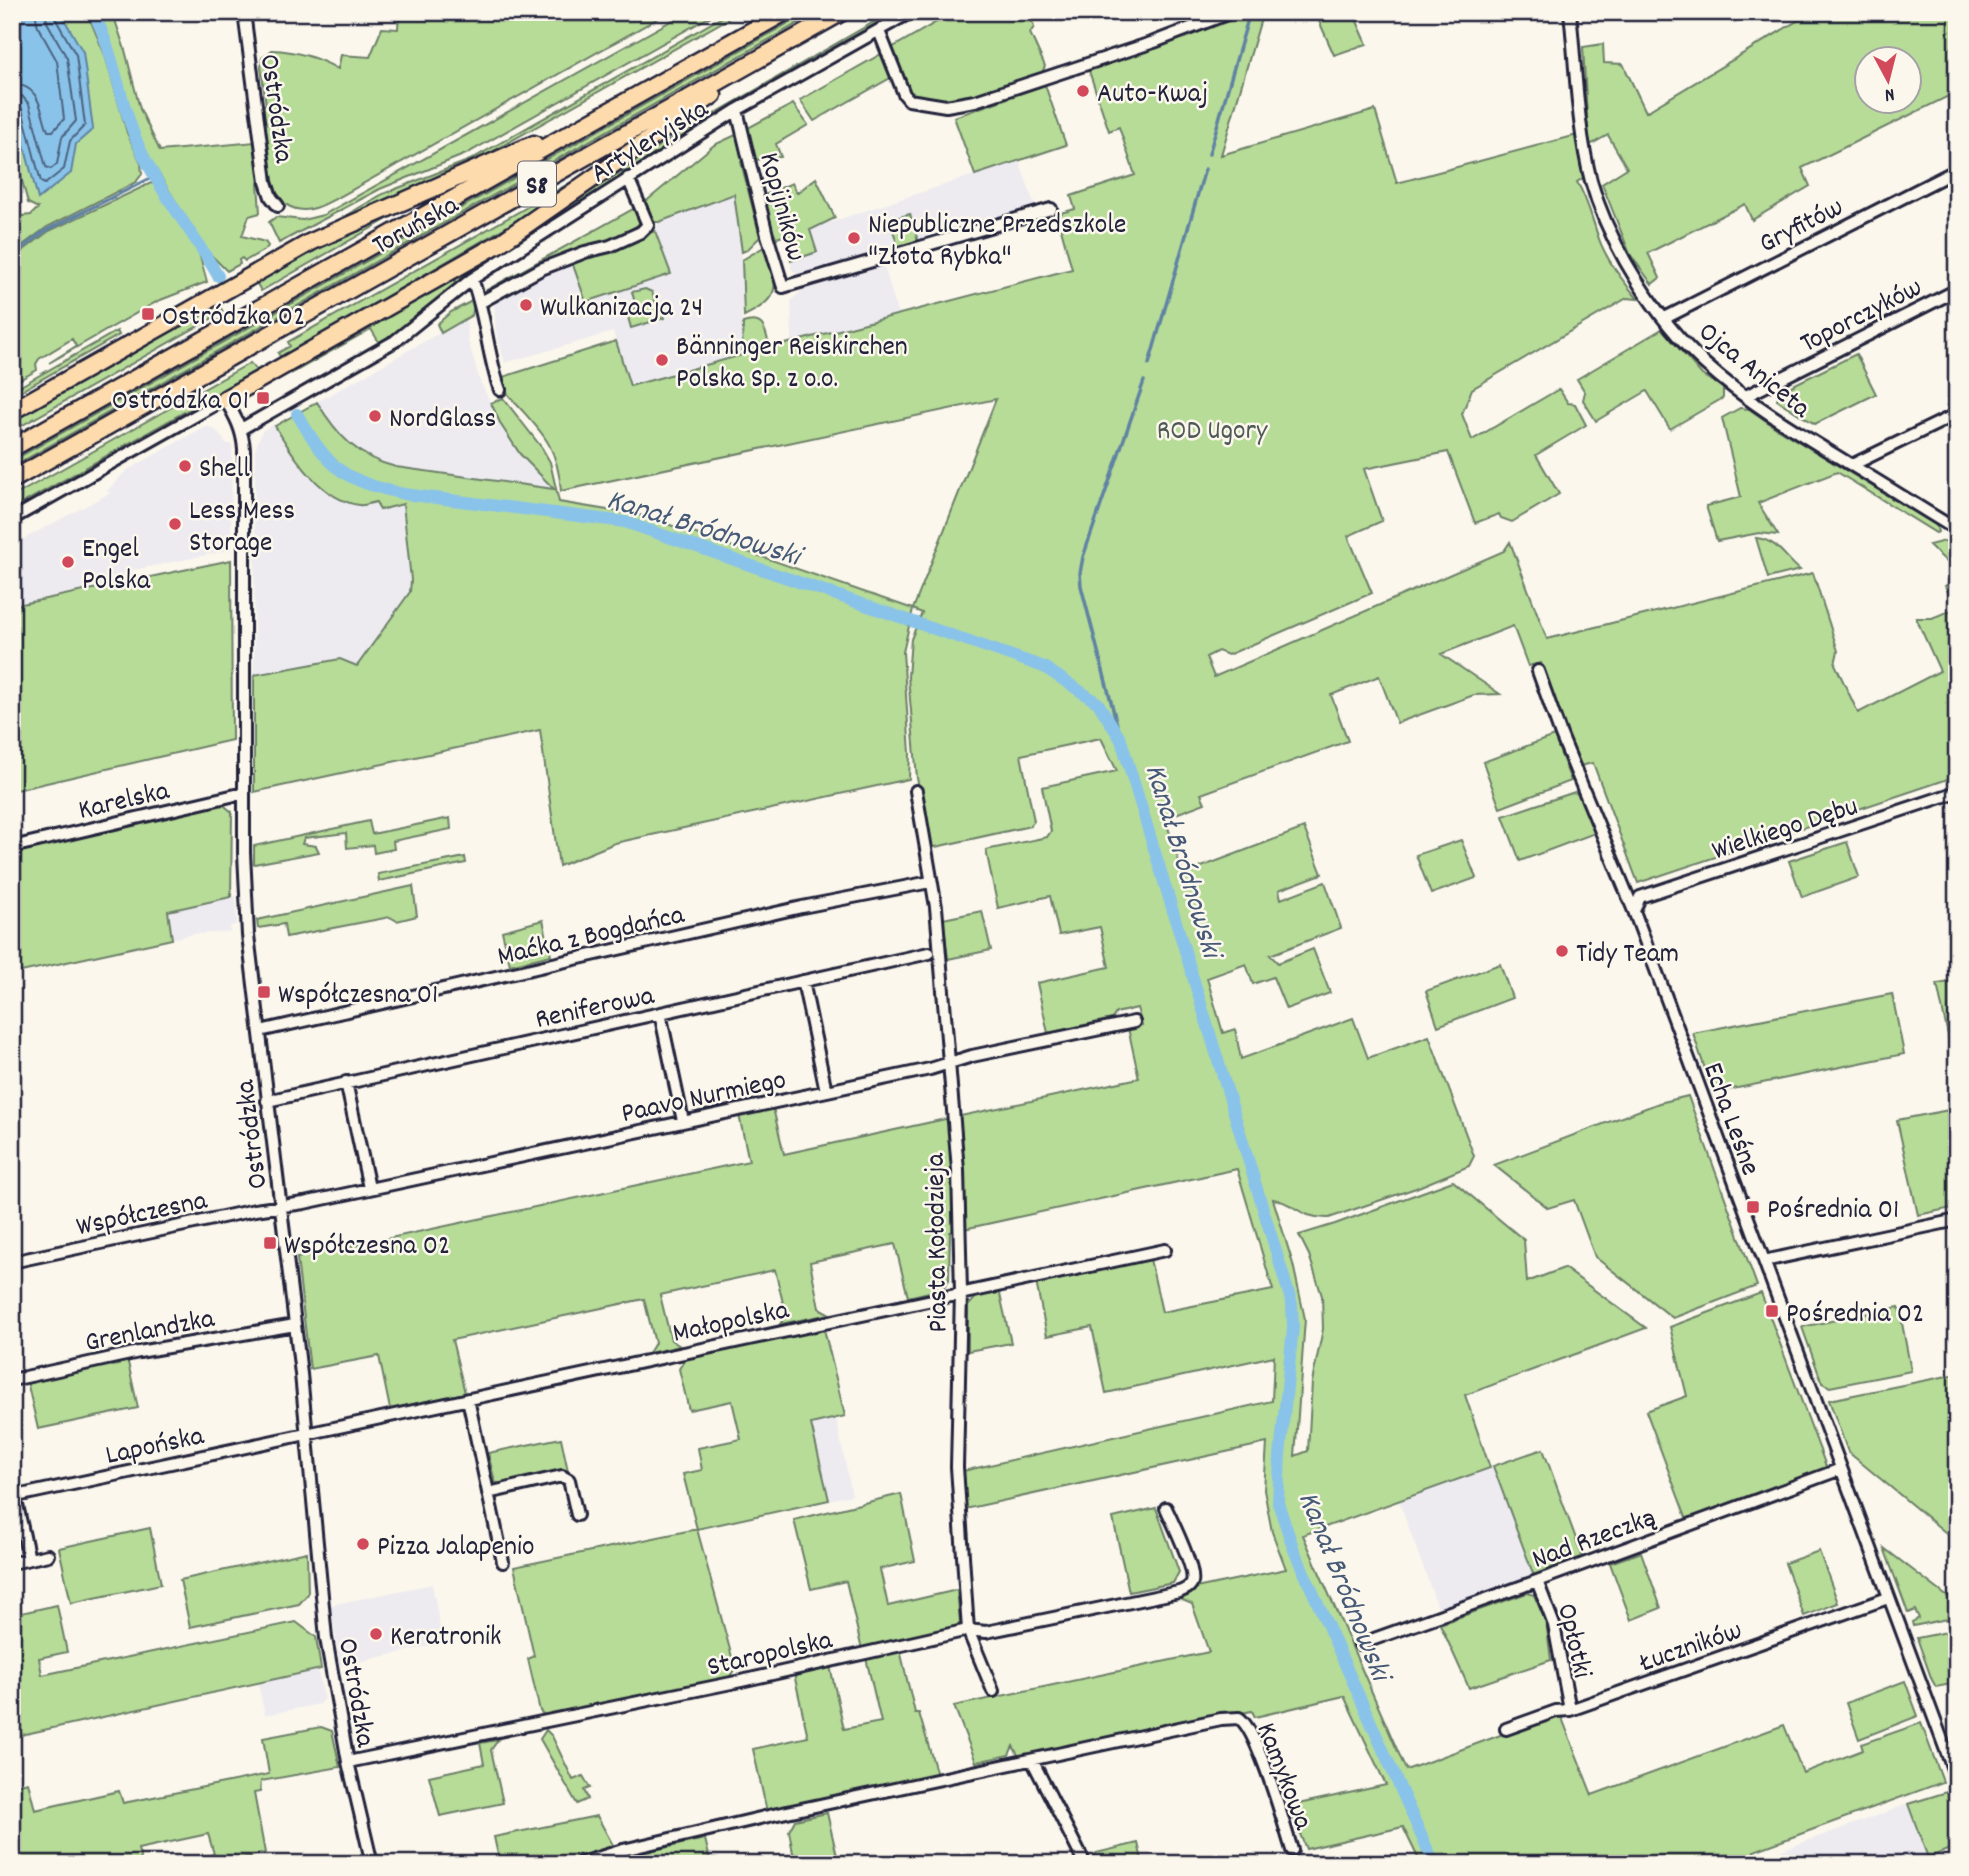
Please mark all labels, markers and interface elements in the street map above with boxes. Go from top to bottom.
north arrow [1854,46,1924,116]
street label: Ostródzka [247,52,302,167]
place label: Auto-Kwaj [1097,76,1208,116]
text: N [1883,79,1896,107]
marker: Auto-Kwaj [1075,83,1091,99]
street label: Artyleryjska [584,91,718,195]
street label: Kopijników [747,149,814,266]
road number: S8 [518,162,556,206]
street label: Toruńska [366,187,468,267]
street label: Gryfitów [1753,189,1851,266]
place label: Niepubliczne Przedszkole "Złota Rybka" [868,207,1126,279]
marker: Niepubliczne Przedszkole "Złota Rybka" [846,230,862,246]
street label: Toporczyków [1794,270,1930,365]
place label: Wulkanizacja 24 [540,290,703,330]
marker: Wulkanizacja 24 [518,297,534,313]
place label: Ostródzka 02 [162,299,305,339]
marker: Ostródzka 02 [140,306,156,322]
street label: Ojca Aniceta [1688,314,1818,430]
place label: Bänninger Reiskirchen Polska Sp. z o.o. [676,329,908,401]
marker: Bänninger Reiskirchen Polska Sp. z o.o. [654,352,670,368]
place label: Ostródzka 01 [112,383,249,423]
marker: Ostródzka 01 [255,390,271,406]
place label: NordGlass [389,401,496,441]
marker: NordGlass [367,408,383,424]
park label: ROD Ugory [1157,413,1268,453]
place label: Shell [199,451,250,491]
marker: Shell [177,458,193,474]
water label: Kanał Bródnowski [601,480,809,581]
place label: Less Mess Storage [189,493,295,565]
marker: Less Mess Storage [167,516,183,532]
place label: Engel Polska [82,531,151,603]
marker: Engel Polska [60,554,76,570]
water label: Kanał Bródnowski [1131,759,1232,968]
street label: Karelska [75,773,174,833]
street label: Wielkiego Dębu [1707,788,1864,873]
street label: Maćka z Bogdańca [494,897,689,979]
place label: Tidy Team [1576,936,1679,976]
marker: Tidy Team [1554,943,1570,959]
place label: Współczesna 01 [278,977,438,1017]
street label: Reniferowa [532,978,659,1042]
marker: Współczesna 01 [256,984,272,1000]
street label: Echa Leśne [1690,1058,1768,1182]
street label: Paavo Nurmiego [618,1062,790,1136]
street label: Ostródzka [227,1077,280,1191]
street label: Piasta Kołodzieja [917,1152,961,1333]
street label: Współczesna [73,1182,212,1249]
place label: Pośrednia 01 [1767,1192,1899,1232]
marker: Pośrednia 01 [1745,1199,1761,1215]
place label: Współczesna 02 [284,1228,450,1268]
marker: Współczesna 02 [262,1235,278,1251]
street label: Małopolska [669,1292,794,1356]
place label: Pośrednia 02 [1786,1296,1924,1336]
street label: Grenlandzka [82,1301,219,1365]
marker: Pośrednia 02 [1764,1303,1780,1319]
street label: Lapońska [102,1418,209,1478]
water label: Kanał Bródnowski [1284,1486,1401,1692]
street label: Nad Rzeczką [1527,1500,1662,1582]
place label: Pizza Jalapenio [377,1529,535,1569]
marker: Pizza Jalapenio [355,1536,371,1552]
street label: Opłotki [1544,1600,1600,1682]
street label: Łuczników [1634,1613,1748,1685]
place label: Keratronik [390,1619,502,1659]
street label: Staropolska [704,1622,837,1690]
marker: Keratronik [368,1626,384,1642]
street label: Ostródzka [325,1636,383,1751]
street label: Kamykowa [1244,1717,1321,1837]

